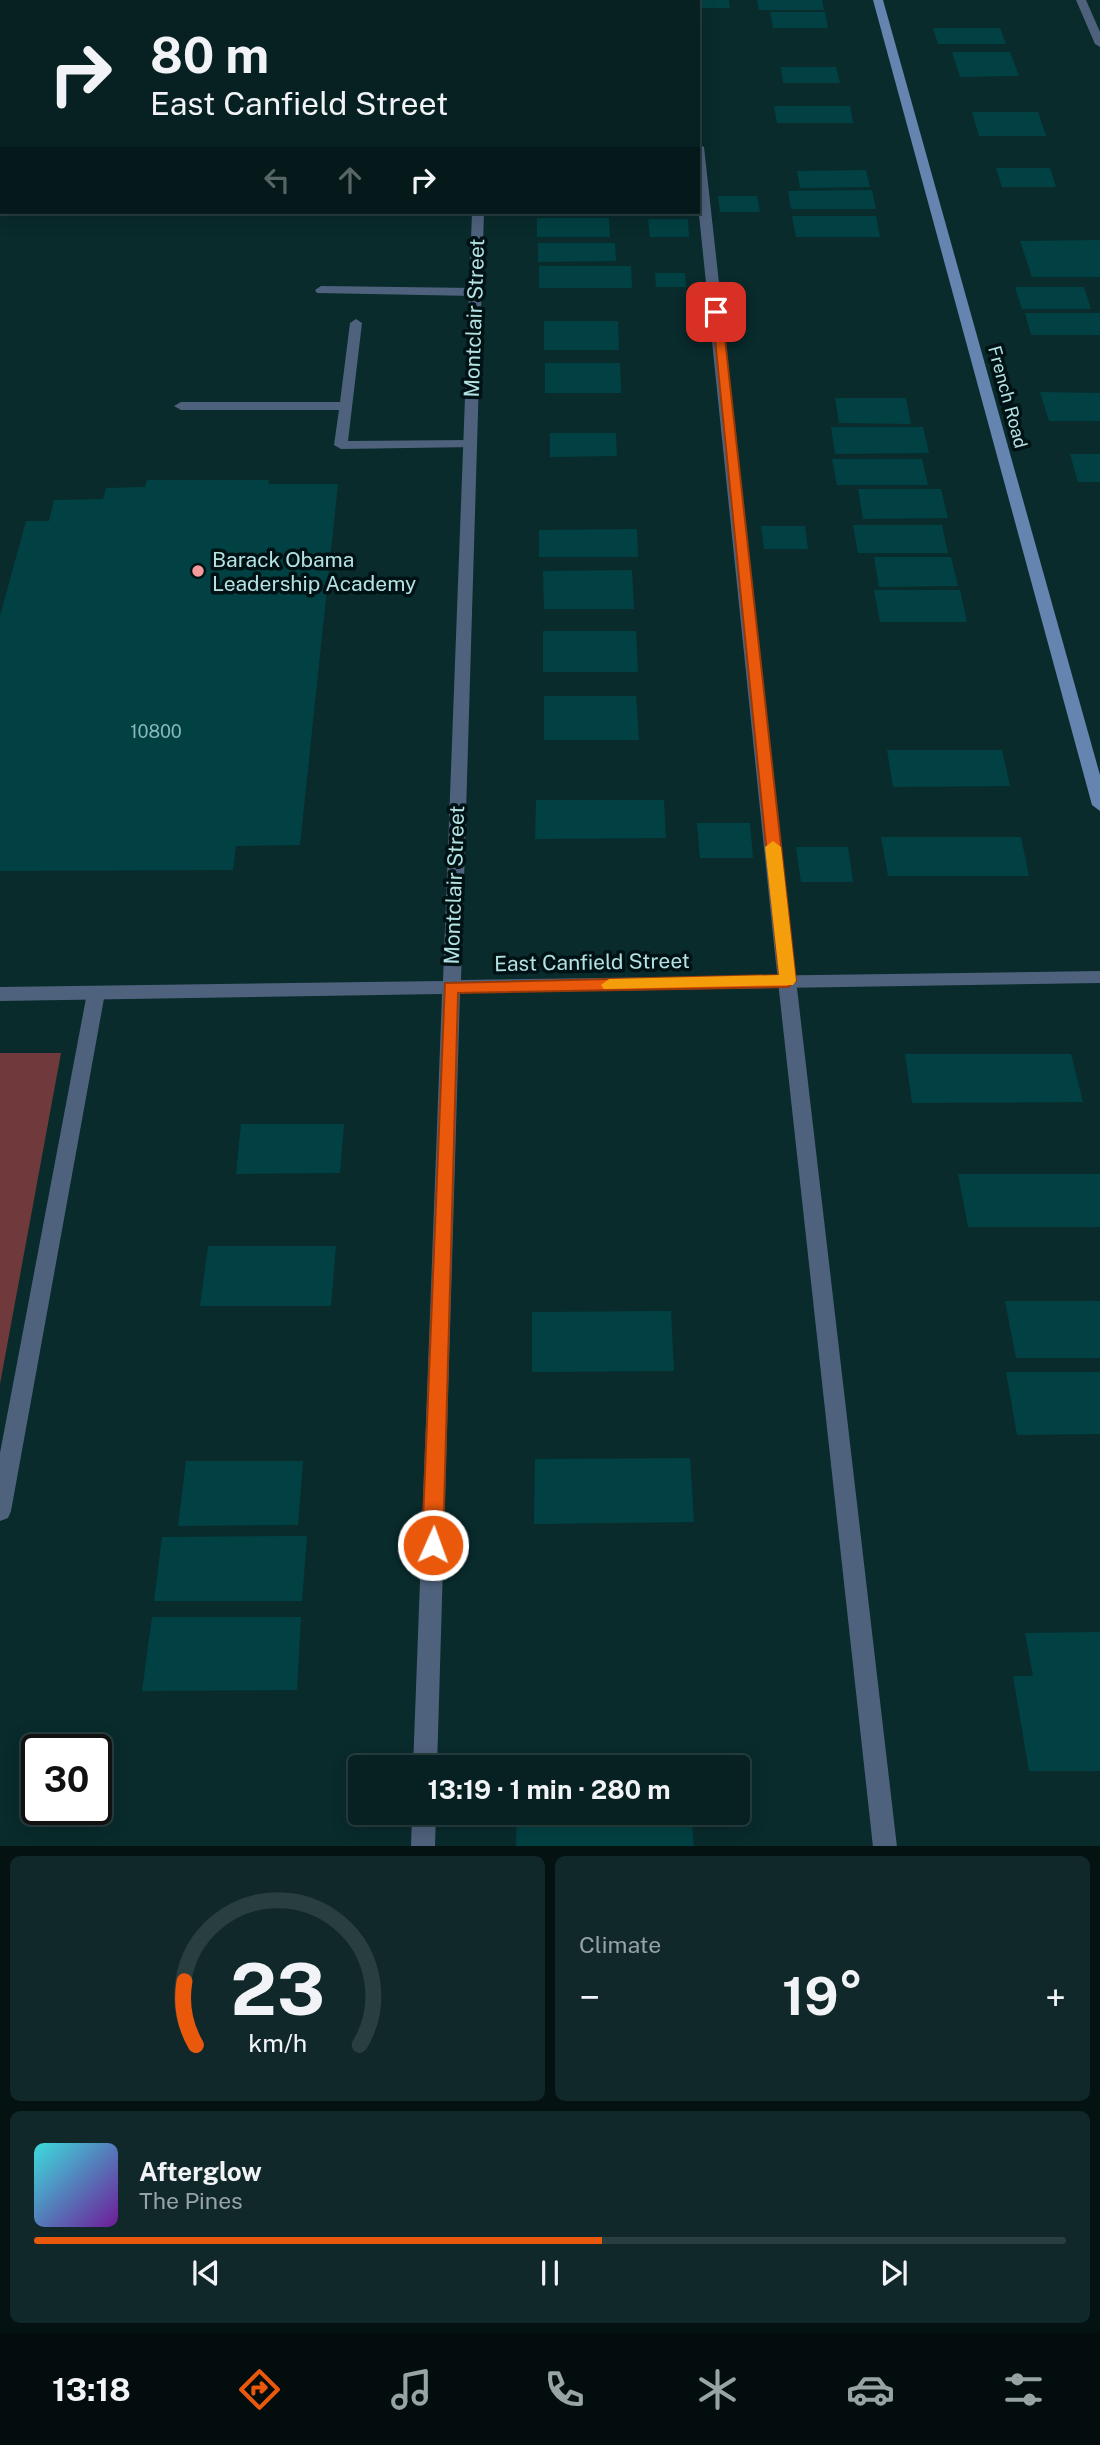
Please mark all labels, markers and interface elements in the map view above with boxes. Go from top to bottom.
text: 80 m [150,26,269,84]
icon: right [35,28,126,119]
text: East Canfield Street [150,85,448,122]
icon: left [258,161,296,199]
icon: ahead [331,161,369,199]
icon: right [404,161,442,199]
street label: Montclair Street [459,238,489,398]
pin [686,282,746,342]
icon: arrive [697,293,735,331]
street label: French Road [984,343,1032,451]
place label: Barack Obama Leadership Academy [212,547,416,596]
marker: Barack Obama Leadership Academy [190,563,206,579]
house number: 10800 [130,721,182,742]
street label: Montclair Street [439,805,469,965]
street label: East Canfield Street [494,948,690,976]
position arrow [396,1508,470,1582]
speed limit sign: 30 [21,1734,112,1825]
text: 13:19 · 1 min · 280 m [428,1774,670,1805]
text: Climate [579,1931,661,1958]
text: 23 [230,1946,325,2031]
text: 19° [782,1966,863,2027]
text: − [579,1975,600,2020]
text: + [1045,1975,1066,2020]
text: km/h [248,2027,307,2057]
text: Afterglow [139,2156,262,2187]
text: The Pines [139,2187,243,2214]
icon: previous [187,2254,225,2292]
icon: pause [531,2254,569,2292]
icon: next [875,2254,913,2292]
icon: directions [235,2365,284,2414]
icon: music [387,2365,436,2414]
icon: phone [540,2365,589,2414]
icon: climate [693,2365,742,2414]
icon: car [846,2365,895,2414]
icon: filters [999,2365,1048,2414]
text: 13:18 [52,2371,131,2408]

